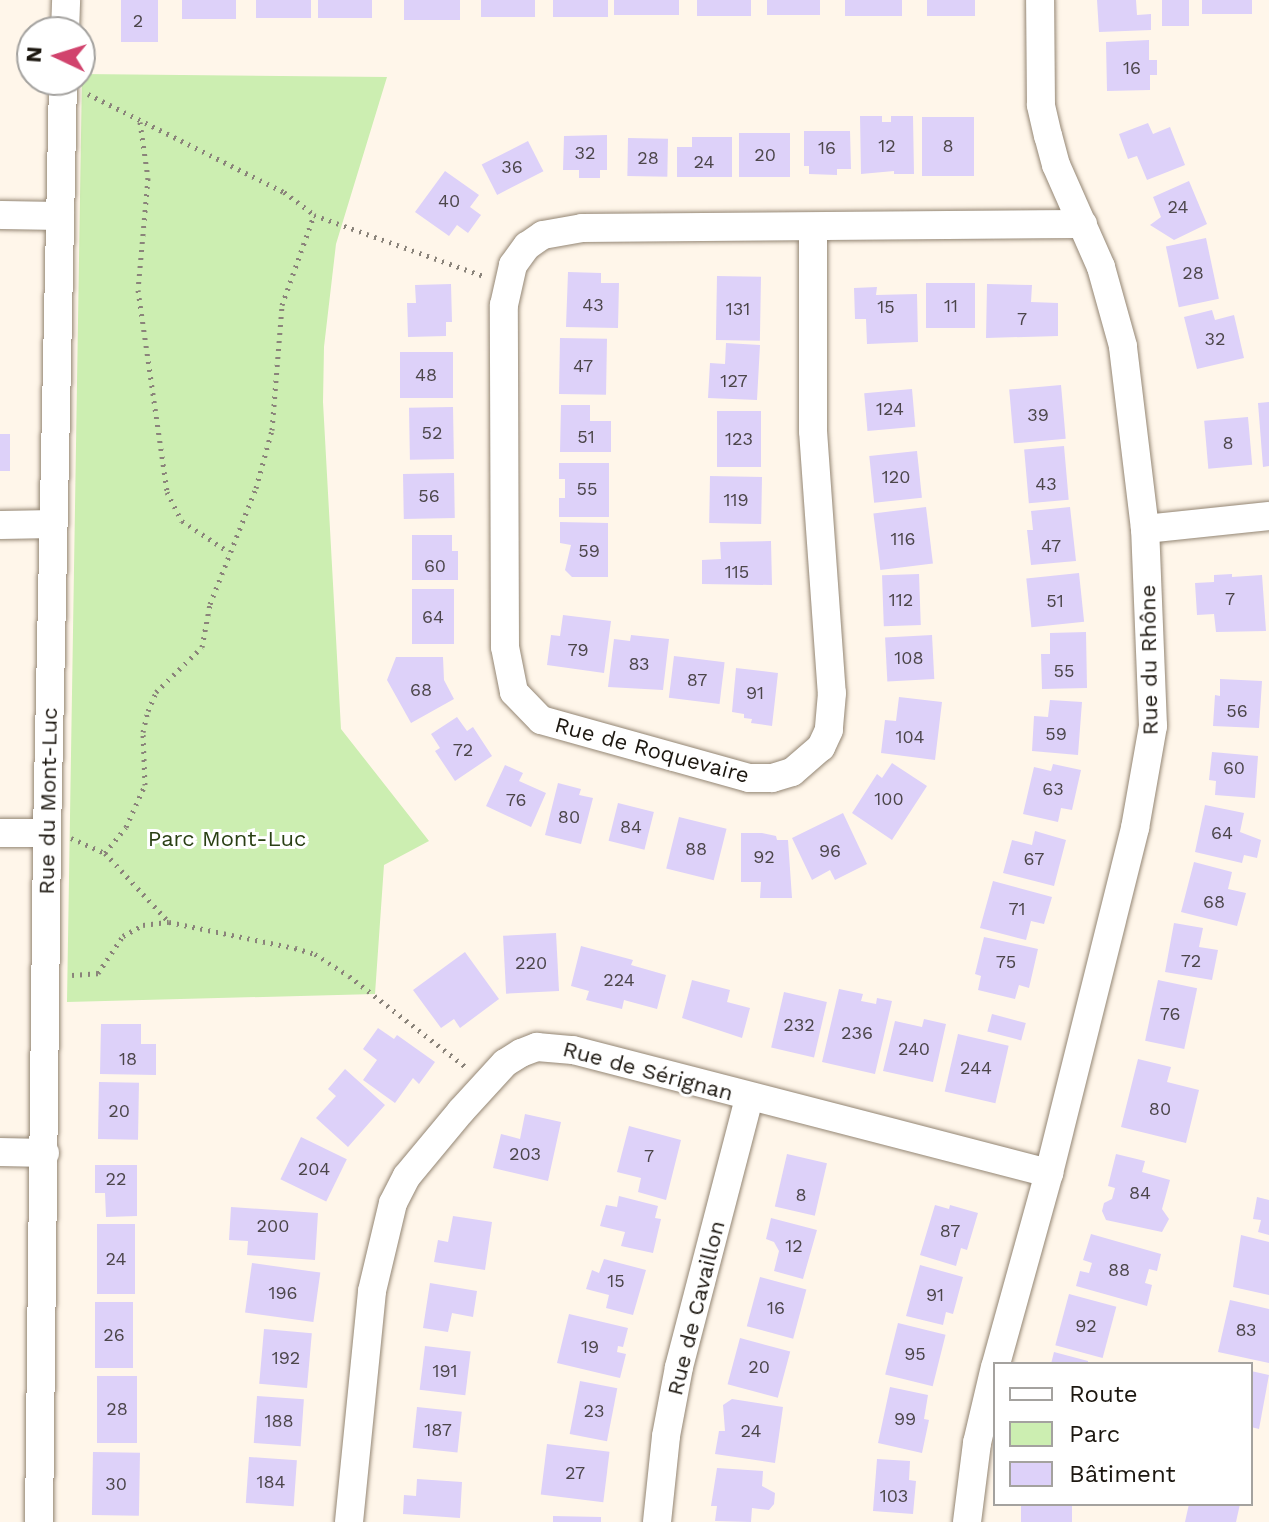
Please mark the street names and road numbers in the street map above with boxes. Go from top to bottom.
street label: Rue du Rhône [1134,584,1164,736]
street label: Rue du Mont-Luc [33,707,63,895]
street label: Rue de Roquevaire [552,711,752,789]
street label: Rue de Sérignan [560,1036,736,1106]
street label: Rue de Cavaillon [662,1218,730,1398]

